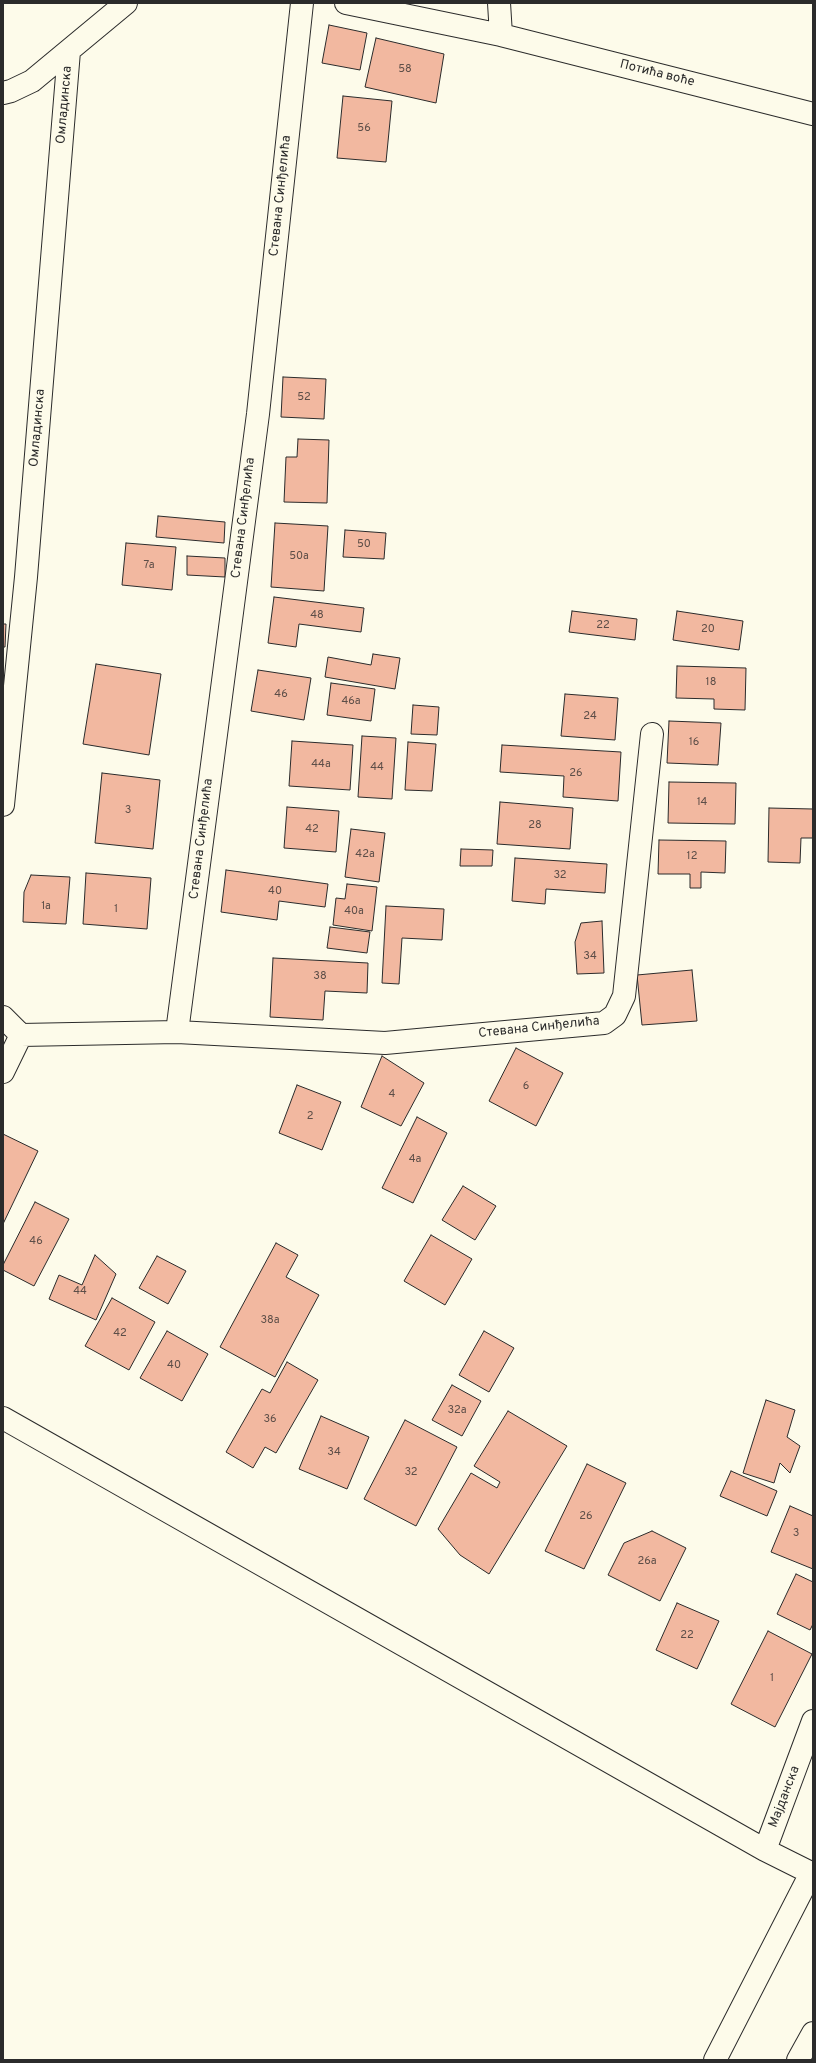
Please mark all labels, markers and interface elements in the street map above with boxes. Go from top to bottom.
street label: Потића воће [618,57,696,91]
house number: 58 [398,63,412,77]
street label: Омладинска [54,65,76,145]
house number: 56 [357,122,371,136]
street label: Стевана Синђелића [267,135,295,257]
street label: Омладинска [27,388,49,468]
house number: 52 [297,391,311,405]
street label: Стевана Синђелића [229,457,259,579]
house number: 50 [357,538,371,552]
house number: 50a [289,550,309,564]
house number: 7a [143,559,155,573]
house number: 48 [310,609,324,623]
house number: 22 [596,619,610,633]
house number: 20 [701,623,715,637]
house number: 18 [706,676,716,690]
house number: 46 [274,688,288,702]
house number: 46a [341,695,361,709]
house number: 24 [583,710,597,724]
house number: 16 [689,736,699,750]
house number: 44a [311,758,331,772]
house number: 44 [370,761,384,775]
house number: 26 [569,767,583,781]
street label: Стевана Синђелића [187,778,217,900]
house number: 14 [697,796,707,810]
house number: 3 [125,804,131,818]
house number: 28 [528,819,542,833]
house number: 42 [305,823,319,837]
house number: 42a [355,848,375,862]
house number: 12 [687,850,697,864]
house number: 32 [553,869,567,883]
house number: 40 [268,885,282,899]
house number: 1a [41,900,51,914]
house number: 1 [114,903,118,917]
house number: 40a [344,905,364,919]
house number: 34 [583,950,597,964]
house number: 38 [313,970,327,984]
street label: Стевана Синђелића [478,1014,600,1042]
house number: 6 [523,1080,529,1094]
house number: 4 [389,1088,395,1102]
house number: 2 [307,1110,313,1124]
house number: 4a [409,1153,421,1167]
house number: 46 [29,1235,43,1249]
house number: 44 [73,1285,87,1299]
house number: 38a [260,1314,280,1328]
house number: 42 [113,1327,127,1341]
house number: 40 [167,1359,181,1373]
house number: 32a [448,1404,466,1418]
house number: 36 [263,1413,277,1427]
house number: 34 [327,1446,341,1460]
house number: 32 [404,1466,418,1480]
house number: 26 [579,1510,593,1524]
house number: 3 [793,1527,799,1541]
house number: 26a [637,1555,657,1569]
house number: 22 [680,1629,694,1643]
house number: 1 [770,1672,774,1686]
street label: Мајданска [766,1764,804,1830]

